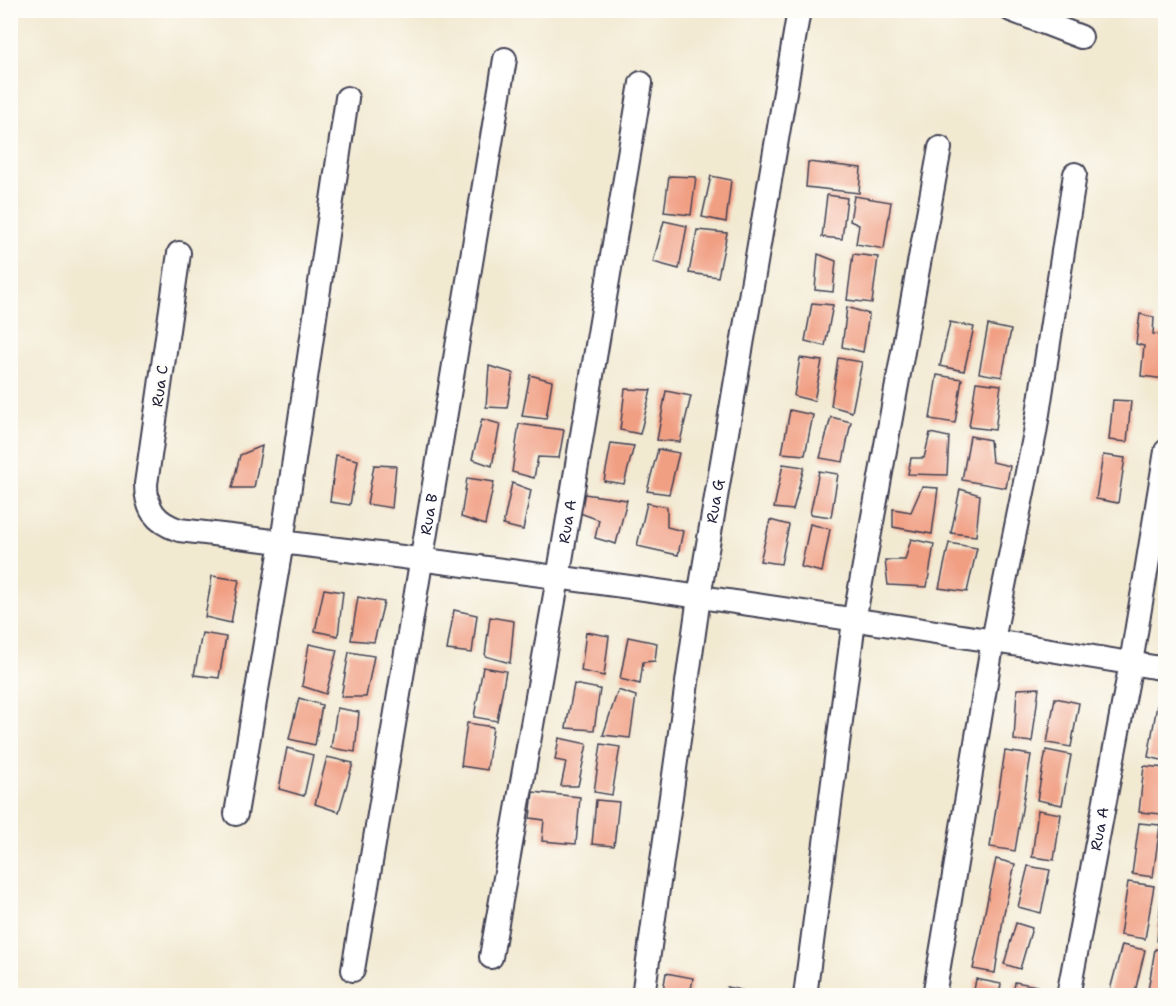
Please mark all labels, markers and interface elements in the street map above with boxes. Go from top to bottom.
street label: Rua C [147,364,173,408]
street label: Rua G [702,478,729,525]
street label: Rua B [416,492,442,537]
street label: Rua A [554,498,581,545]
street label: Rua A [1086,805,1114,852]

